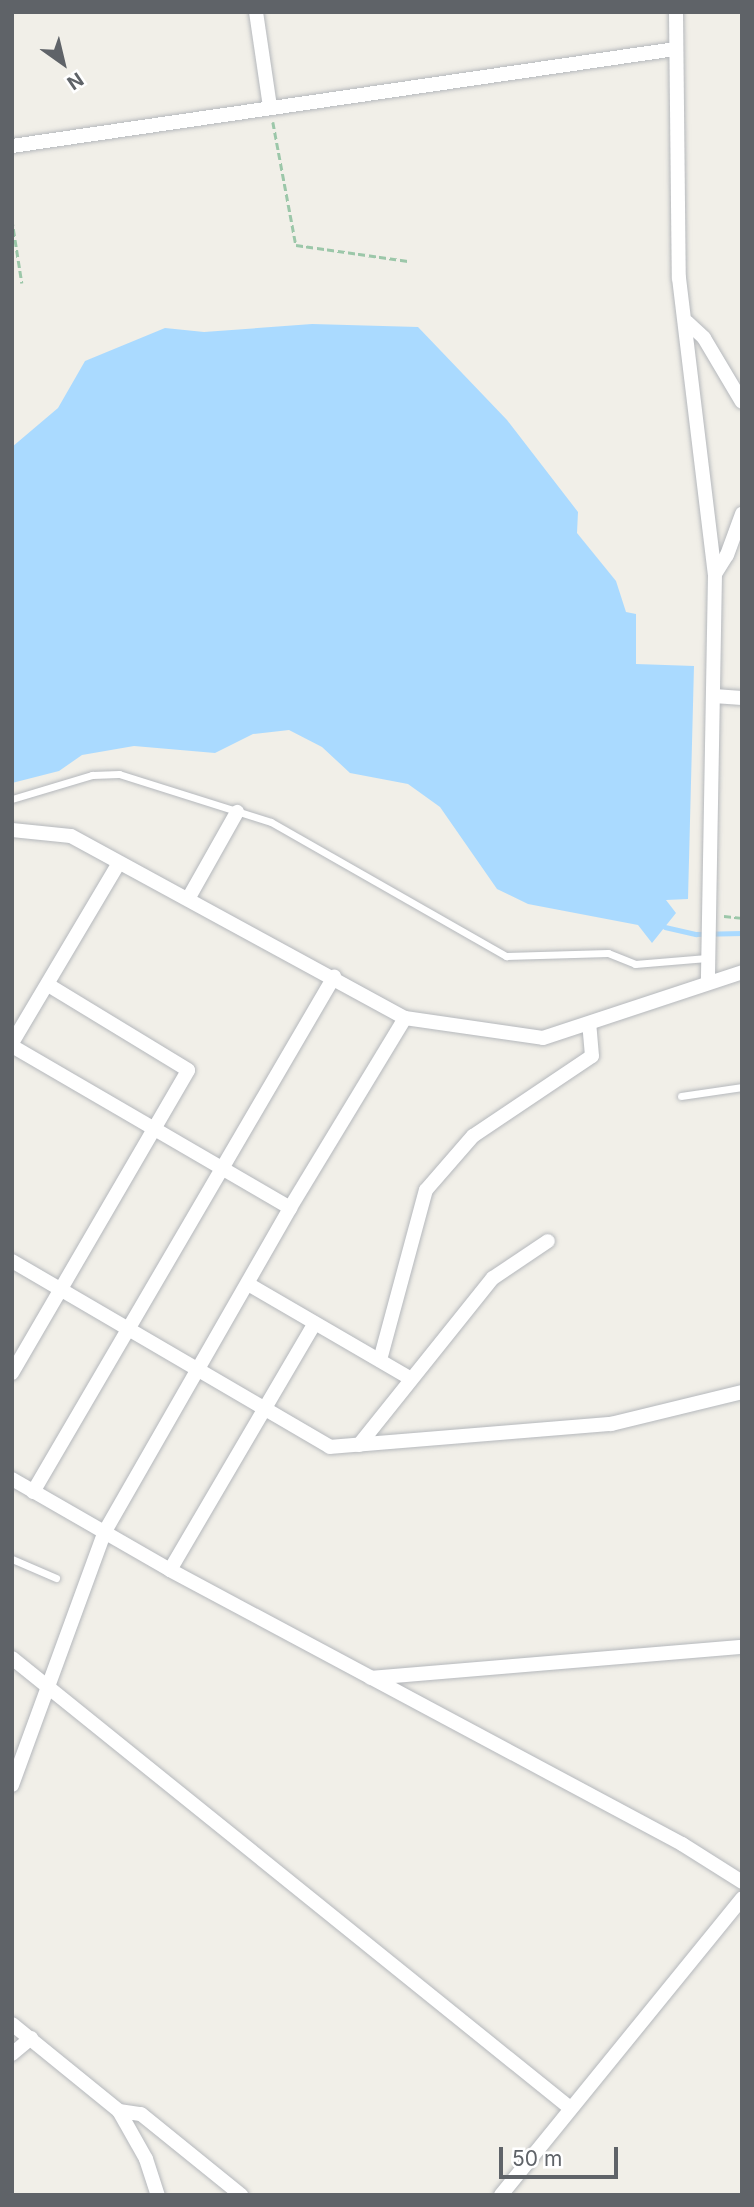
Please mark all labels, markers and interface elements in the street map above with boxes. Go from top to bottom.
north arrow [28,28,98,98]
text: N [63,67,87,94]
scale bar [502,2134,621,2178]
text: 50 m [512,2146,562,2171]

